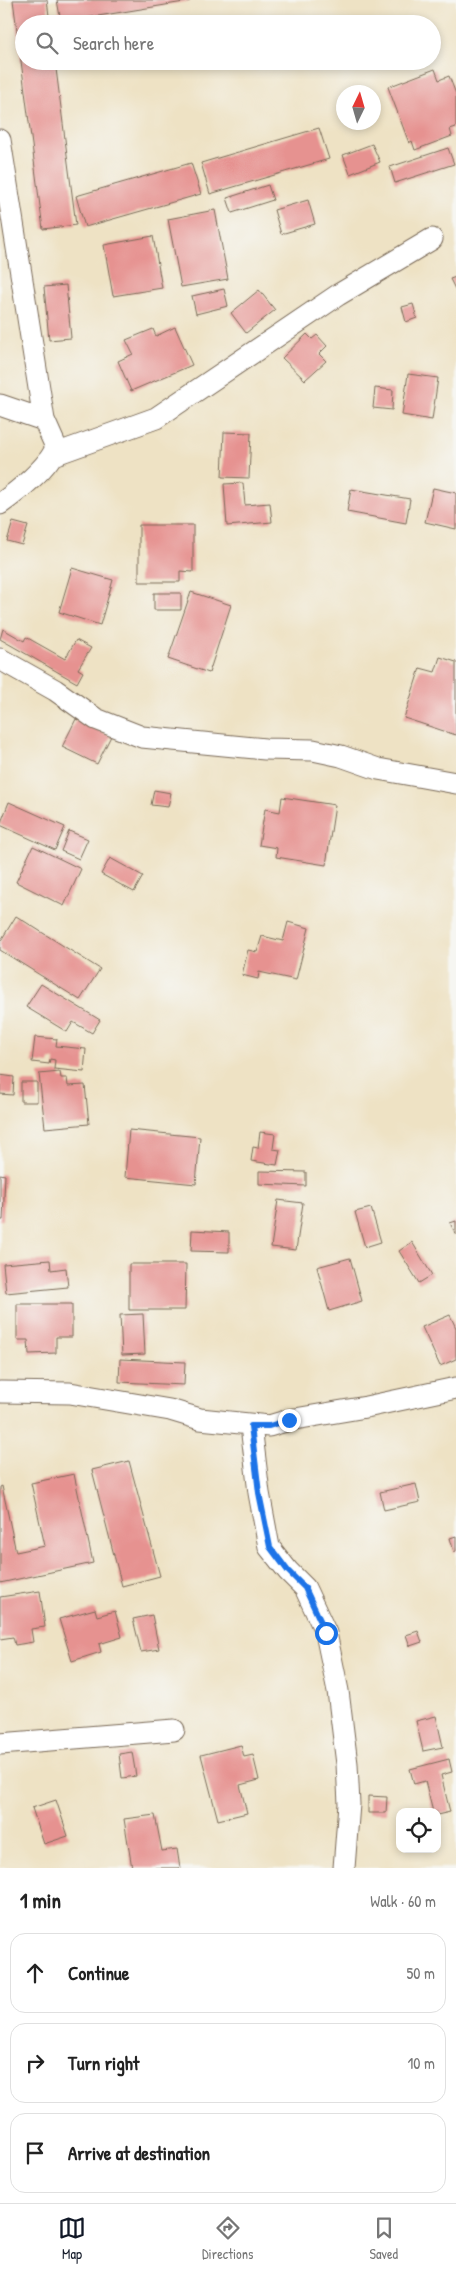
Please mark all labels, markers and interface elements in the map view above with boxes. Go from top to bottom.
search box [15,15,441,70]
icon: search [33,29,61,57]
text: Search here [73,30,154,56]
north arrow [336,85,381,130]
route end [278,1409,301,1432]
route start [315,1622,338,1645]
map controls [396,1808,441,1853]
button: locate [396,1808,441,1853]
text: 1 min [20,1886,61,1915]
text: Walk · 60 m [370,1890,436,1912]
icon: ahead [21,1959,49,1987]
text: Continue [68,1960,129,1986]
text: 50 m [407,1962,435,1984]
icon: right [21,2049,49,2077]
text: Turn right [68,2050,139,2076]
text: 10 m [407,2052,435,2074]
icon: arrive [21,2139,49,2167]
text: Arrive at destination [68,2140,210,2166]
tab: Map [58,2214,86,2263]
tab: Directions [202,2214,253,2263]
tab: Saved [369,2214,398,2263]

